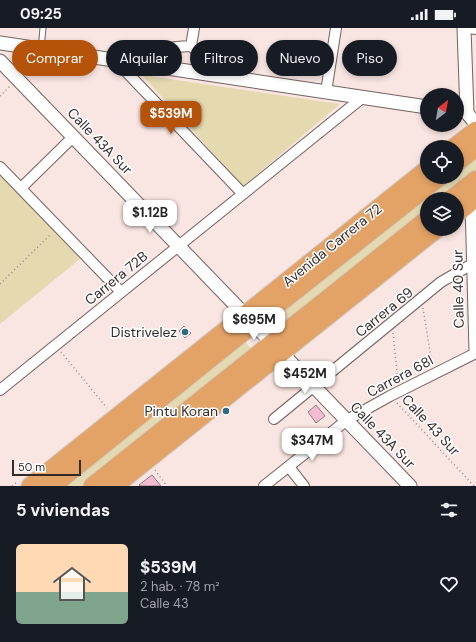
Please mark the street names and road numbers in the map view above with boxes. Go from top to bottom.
street label: Calle 43A Sur [64,104,136,178]
street label: Avenida Carrera 72 [279,199,385,291]
street label: Carrera 72B [81,247,151,309]
street label: Calle 40 Sur [448,249,468,329]
street label: Carrera 69 [351,283,417,341]
street label: Carrera 68I [364,351,436,401]
street label: Calle 43 Sur [398,391,464,459]
street label: Calle 43A Sur [347,398,419,472]

